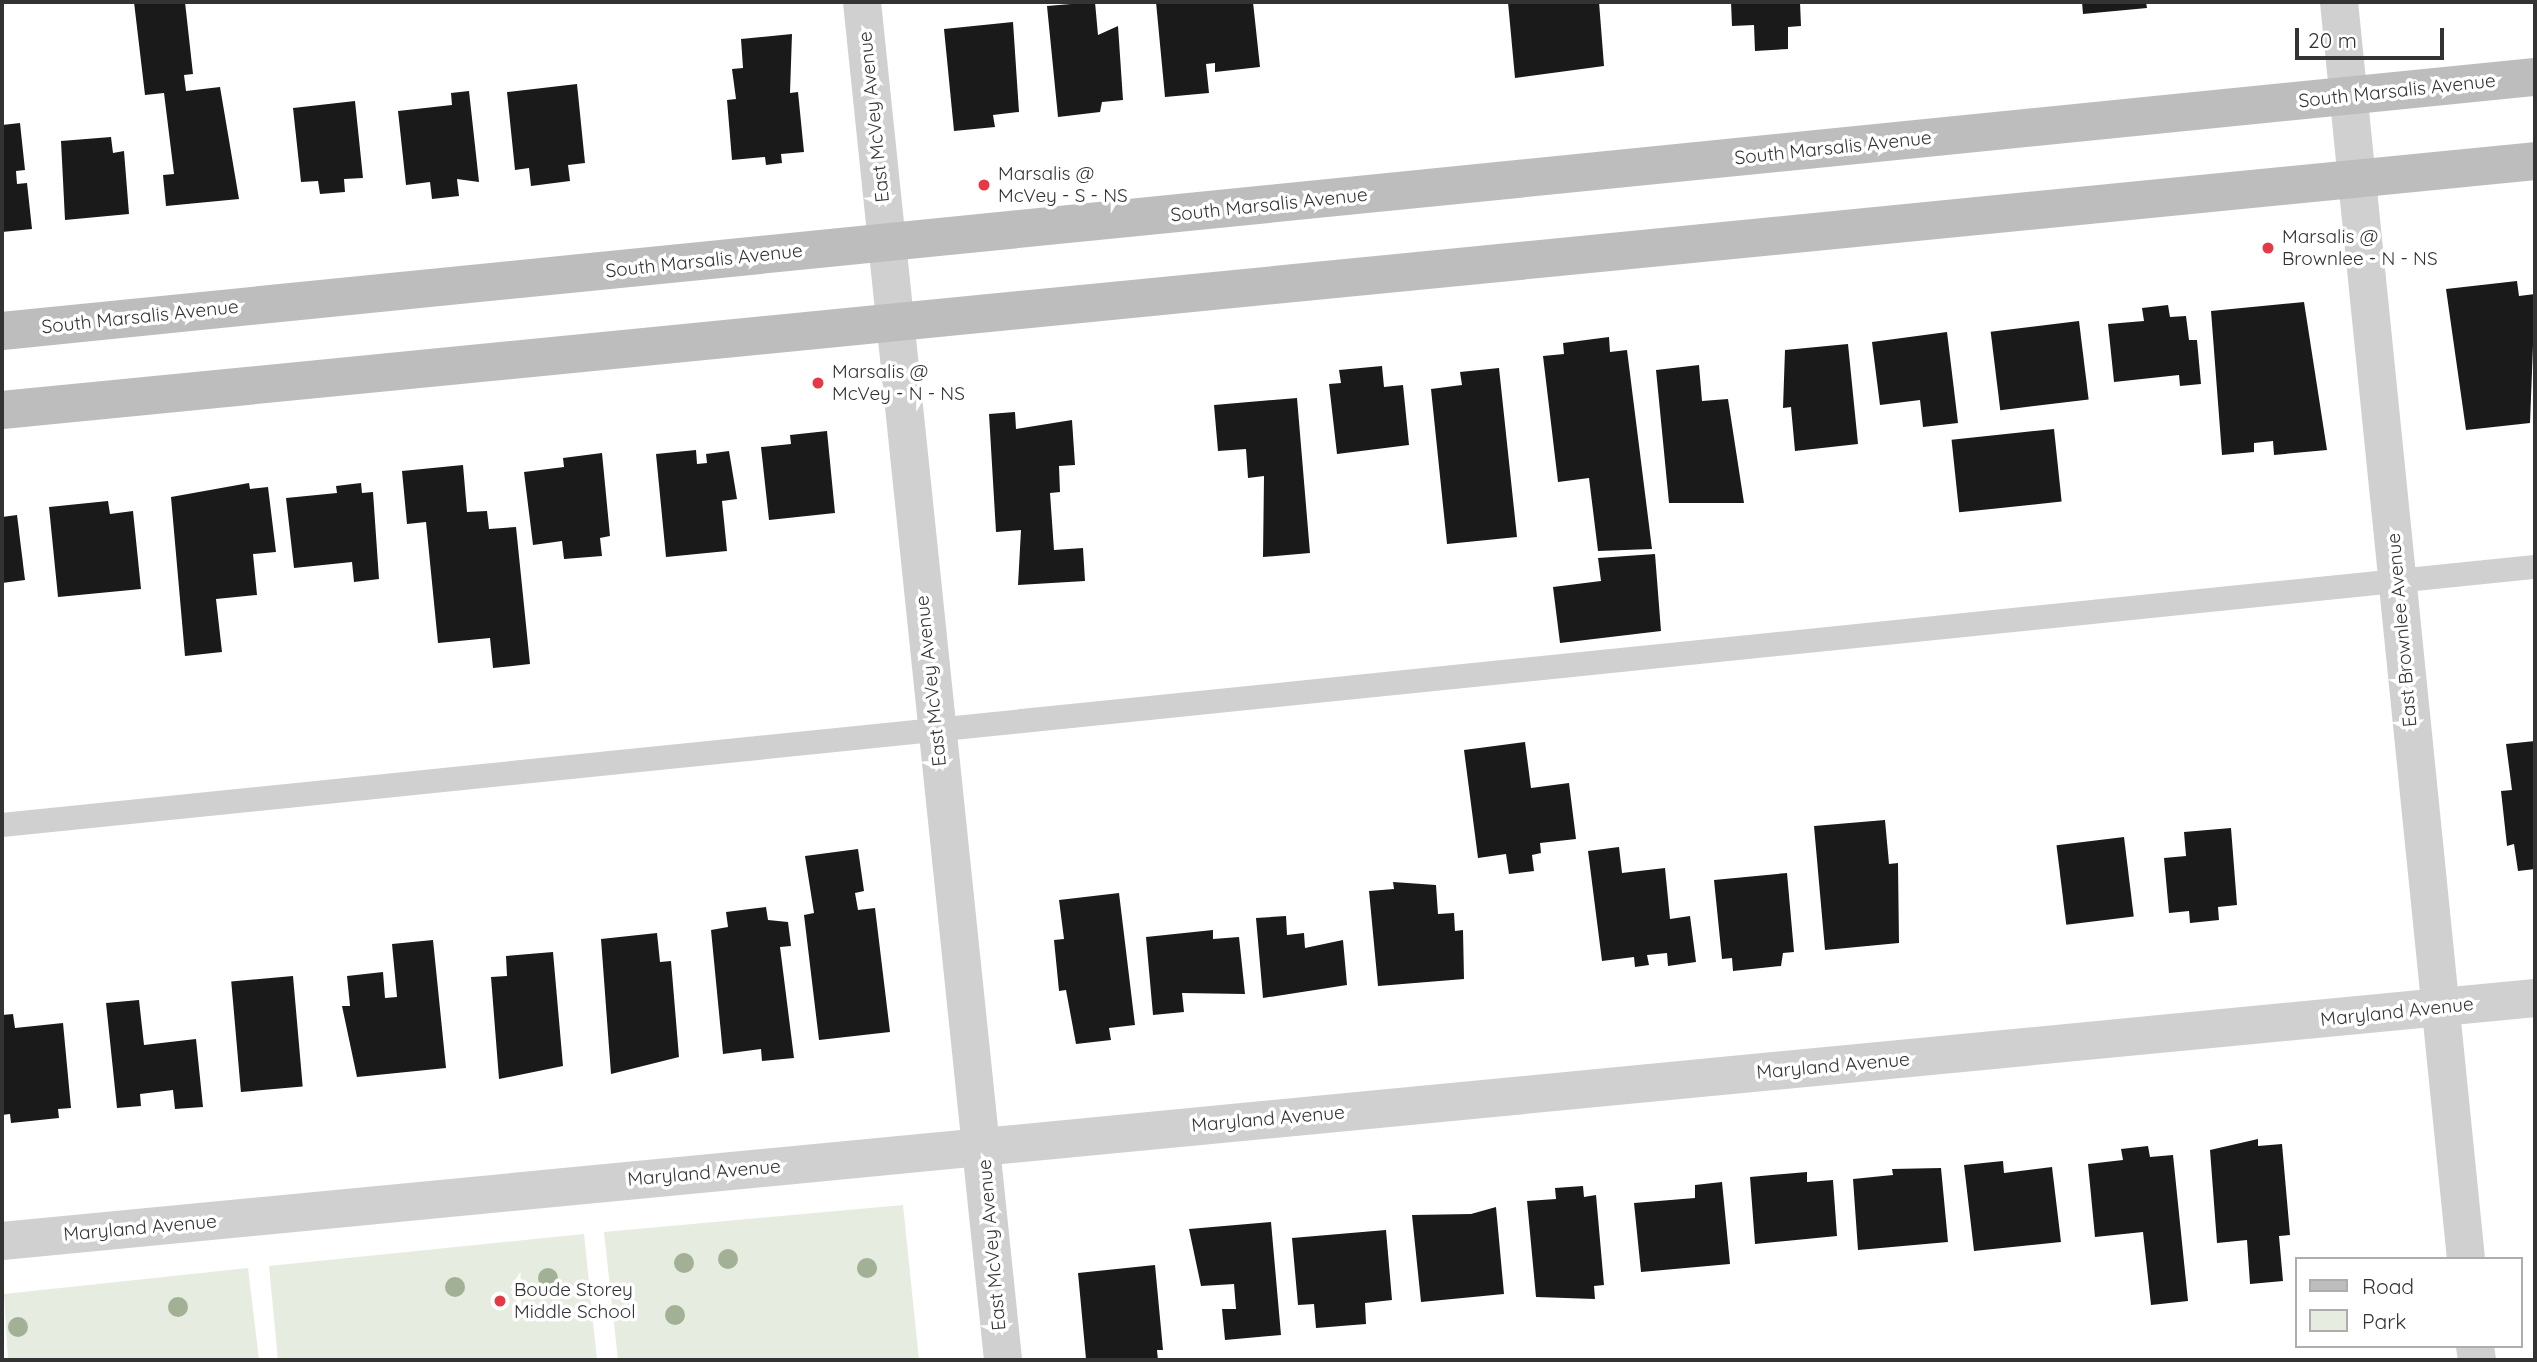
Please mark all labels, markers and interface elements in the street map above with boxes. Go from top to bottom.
scale bar [2299,14,2448,58]
text: 20 m [2308,27,2357,53]
street label: East McVey Avenue [854,30,894,204]
street label: South Marsalis Avenue [2297,69,2497,113]
street label: South Marsalis Avenue [1733,126,1933,170]
place label: Marsalis @ McVey - S - NS [998,163,1128,207]
marker: Marsalis @ McVey - S - NS [976,177,992,193]
street label: South Marsalis Avenue [1169,183,1369,227]
place label: Marsalis @ Brownlee - N - NS [2282,226,2438,270]
street label: South Marsalis Avenue [604,239,804,283]
marker: Marsalis @ Brownlee - N - NS [2260,240,2276,256]
street label: South Marsalis Avenue [40,295,240,339]
place label: Marsalis @ McVey - N - NS [832,361,965,405]
marker: Marsalis @ McVey - N - NS [810,375,826,391]
street label: East Brownlee Avenue [2382,532,2422,728]
street label: East McVey Avenue [911,594,951,768]
street label: Maryland Avenue [2319,993,2475,1031]
street label: Maryland Avenue [1755,1048,1911,1084]
street label: Maryland Avenue [1190,1101,1346,1137]
street label: Maryland Avenue [626,1155,782,1191]
street label: East McVey Avenue [973,1158,1011,1332]
street label: Maryland Avenue [62,1210,218,1246]
legend [2296,1257,2523,1348]
text: Road [2362,1273,2414,1299]
place label: Boude Storey Middle School [514,1279,636,1323]
marker: Boude Storey Middle School [492,1293,508,1309]
text: Park [2362,1308,2406,1334]

